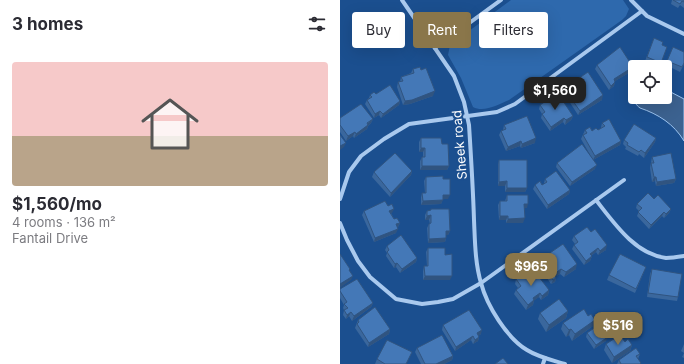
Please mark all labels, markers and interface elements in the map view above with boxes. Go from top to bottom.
chip: Buy [352,12,405,48]
chip: Rent [413,12,471,48]
chip: Filters [479,12,548,48]
icon: filters [306,13,328,35]
text: 3 homes [12,14,83,34]
map controls [628,60,672,104]
button: locate [628,60,672,104]
pin: $1,560 [522,77,588,111]
text: $1,560 [533,82,577,98]
icon: home [134,88,206,160]
street label: Sheek road [448,110,470,180]
text: $1,560/mo [12,194,102,214]
text: 4 rooms · 136 m² [12,214,116,230]
text: Fantail Drive [12,230,88,246]
pin: $965 [507,253,555,287]
text: $965 [514,258,548,274]
pin: $516 [594,312,642,346]
text: $516 [603,317,633,333]

